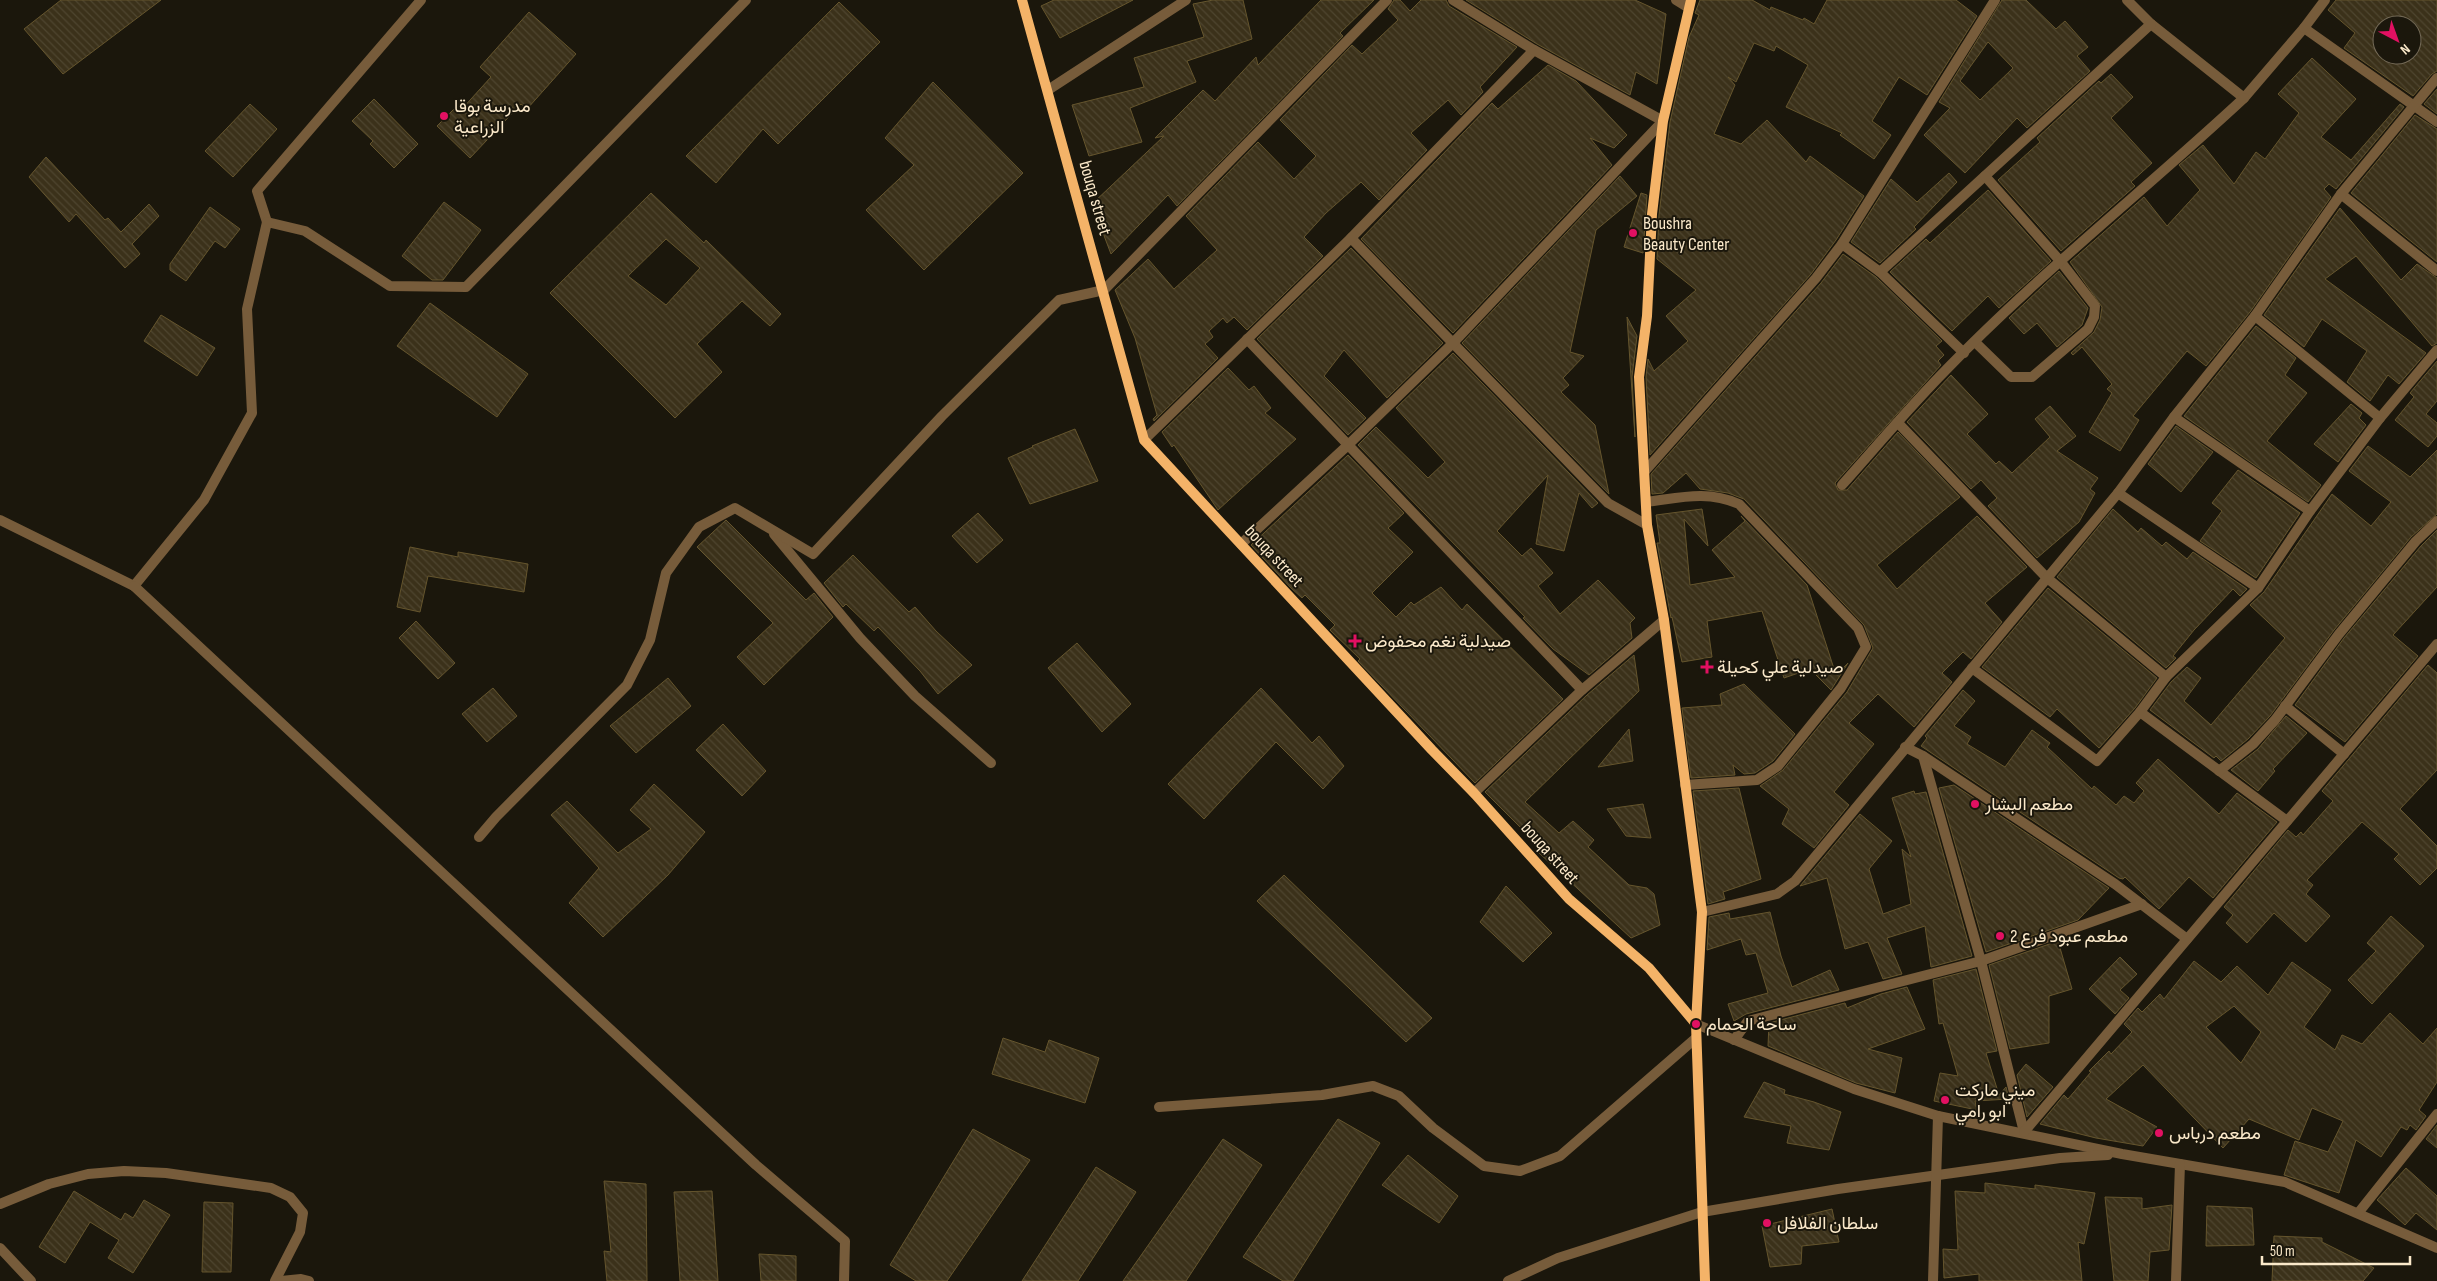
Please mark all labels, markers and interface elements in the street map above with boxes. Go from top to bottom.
north arrow [2372,15,2422,65]
text: N [2397,41,2414,58]
place label: مدرسة بوقا الزراعية [454,96,531,138]
marker: مدرسة بوقا الزراعية [438,110,450,122]
street label: bouqa street [1074,158,1116,238]
place label: Boushra Beauty Center [1643,213,1729,255]
marker: Boushra Beauty Center [1627,227,1639,239]
street label: bouqa street [1240,521,1308,592]
place label: صيدلية نغم محفوض [1365,631,1511,653]
marker: صيدلية نغم محفوض [1349,635,1361,647]
place label: صيدلية علي كحيلة [1717,657,1844,682]
marker: صيدلية علي كحيلة [1701,661,1713,673]
place label: مطعم البشار [1984,794,2073,816]
marker: مطعم البشار [1969,798,1981,810]
street label: bouqa street [1517,818,1584,889]
place label: مطعم عبود فرع 2 [2010,926,2128,948]
marker: مطعم عبود فرع 2 [1994,930,2006,942]
place label: ساحة الحمام [1706,1014,1797,1036]
marker: ساحة الحمام [1690,1018,1702,1030]
place label: ميني ماركت ابو رامي [1955,1080,2035,1126]
marker: ميني ماركت ابو رامي [1939,1094,1951,1106]
place label: مطعم درباس [2169,1123,2261,1145]
marker: مطعم درباس [2153,1127,2165,1139]
place label: سلطان الفلافل [1777,1213,1878,1234]
marker: سلطان الفلافل [1761,1217,1773,1229]
scale bar [2262,1234,2410,1266]
text: 50 m [2270,1242,2295,1261]

